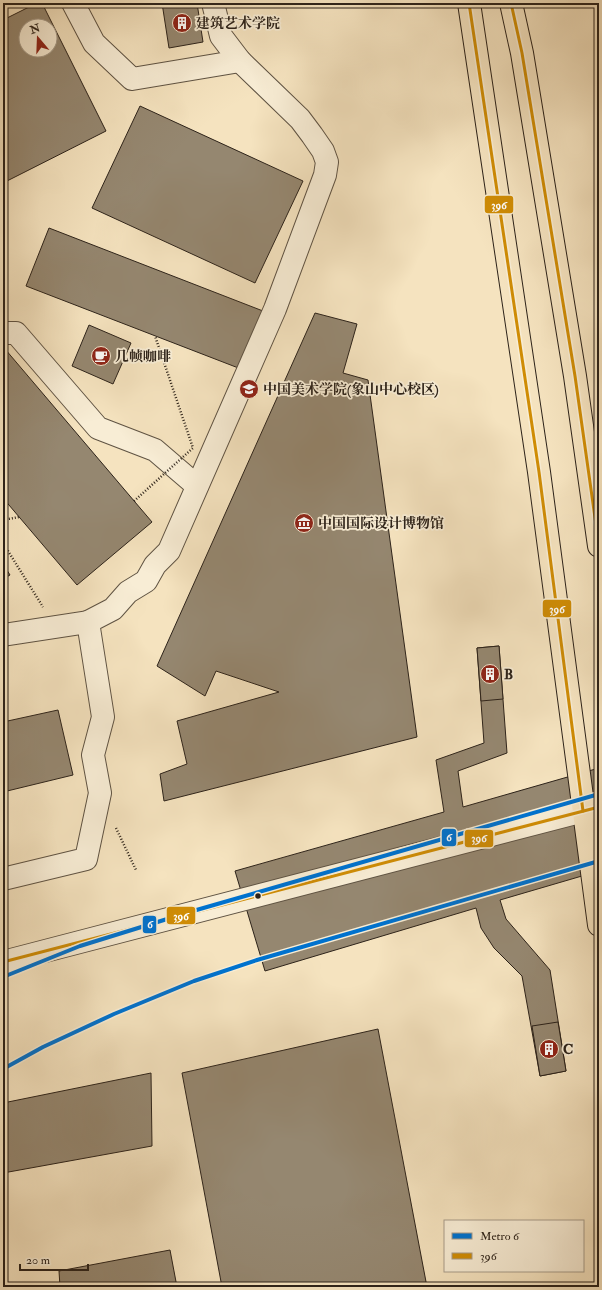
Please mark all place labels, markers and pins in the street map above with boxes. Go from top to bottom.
building icon: 建筑艺术学院 [171,12,193,34]
place label: 建筑艺术学院 [196,15,280,32]
cafe icon: 几帧咖啡 [90,345,112,367]
place label: 几帧咖啡 [115,348,171,365]
school or university icon: 中国美术学院(象山中心校区) [238,378,260,400]
place label: 中国美术学院(象山中心校区) [263,381,439,398]
museum icon: 中国国际设计博物馆 [293,512,315,534]
place label: 中国国际设计博物馆 [318,515,444,532]
building icon: B [479,663,501,685]
place label: B [504,666,513,683]
unlabelled marker [253,891,263,901]
building icon: C [538,1038,560,1060]
place label: C [563,1041,573,1058]

